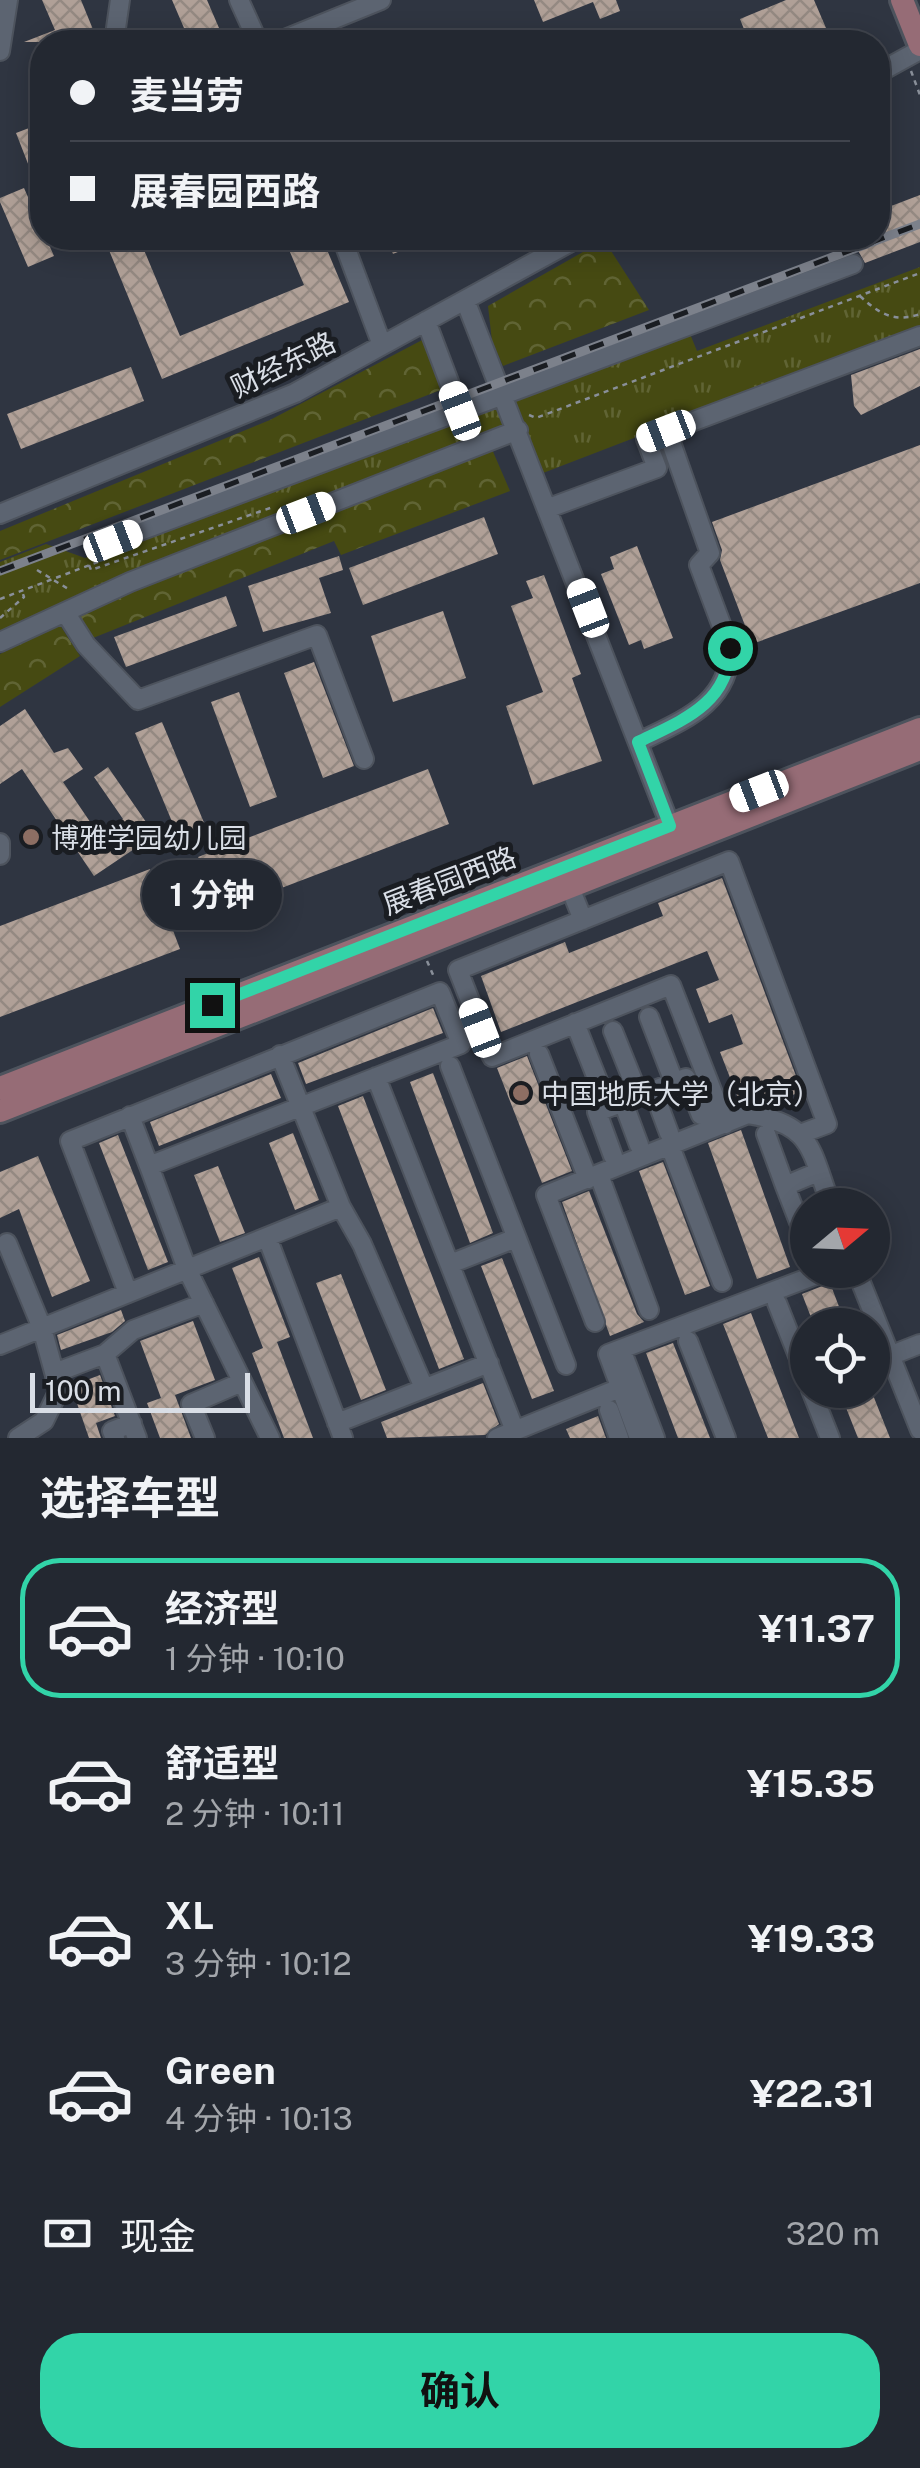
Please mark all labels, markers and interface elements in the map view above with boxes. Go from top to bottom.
text: 麦当劳 [130,73,244,118]
text: 展春园西路 [130,169,320,214]
street label: 财经东路 [225,325,341,403]
car [435,378,485,444]
car [633,406,699,456]
car [273,488,339,538]
car [80,516,146,566]
car [563,575,613,641]
route start [708,626,753,671]
car [726,766,792,816]
place label: 博雅学园幼儿园 [51,821,247,854]
marker: 博雅学园幼儿园 [20,826,42,848]
street label: 展春园西路 [378,840,520,920]
callout: 1 分钟 [142,860,282,930]
text: 1 分钟 [170,876,254,913]
route end [190,983,235,1028]
car [455,995,505,1061]
place label: 中国地质大学（北京） [541,1077,821,1110]
marker: 中国地质大学（北京） [510,1082,532,1104]
north arrow [790,1188,890,1288]
map controls [790,1188,890,1408]
button: locate [790,1308,890,1408]
scale bar [30,1368,250,1412]
text: 100 m [45,1374,122,1407]
text: 选择车型 [40,1471,220,1524]
icon: car [45,1583,135,1673]
text: 经济型 [165,1586,279,1631]
text: ¥11.37 [759,1606,875,1651]
text: 1 分钟 · 10:10 [165,1640,345,1677]
icon: car [45,1738,135,1828]
text: 舒适型 [165,1741,279,1786]
text: ¥15.35 [747,1761,875,1806]
text: 2 分钟 · 10:11 [165,1795,344,1832]
icon: car [45,1893,135,1983]
text: XL [165,1893,214,1938]
text: ¥19.33 [748,1916,875,1961]
text: 3 分钟 · 10:12 [165,1945,352,1982]
icon: car [45,2048,135,2138]
text: Green [165,2048,276,2093]
text: ¥22.31 [750,2071,875,2116]
text: 4 分钟 · 10:13 [165,2100,353,2137]
icon: cash [40,2206,95,2261]
text: 现金 [120,2214,196,2259]
text: 320 m [786,2215,880,2252]
button: 确认 [40,2333,880,2448]

